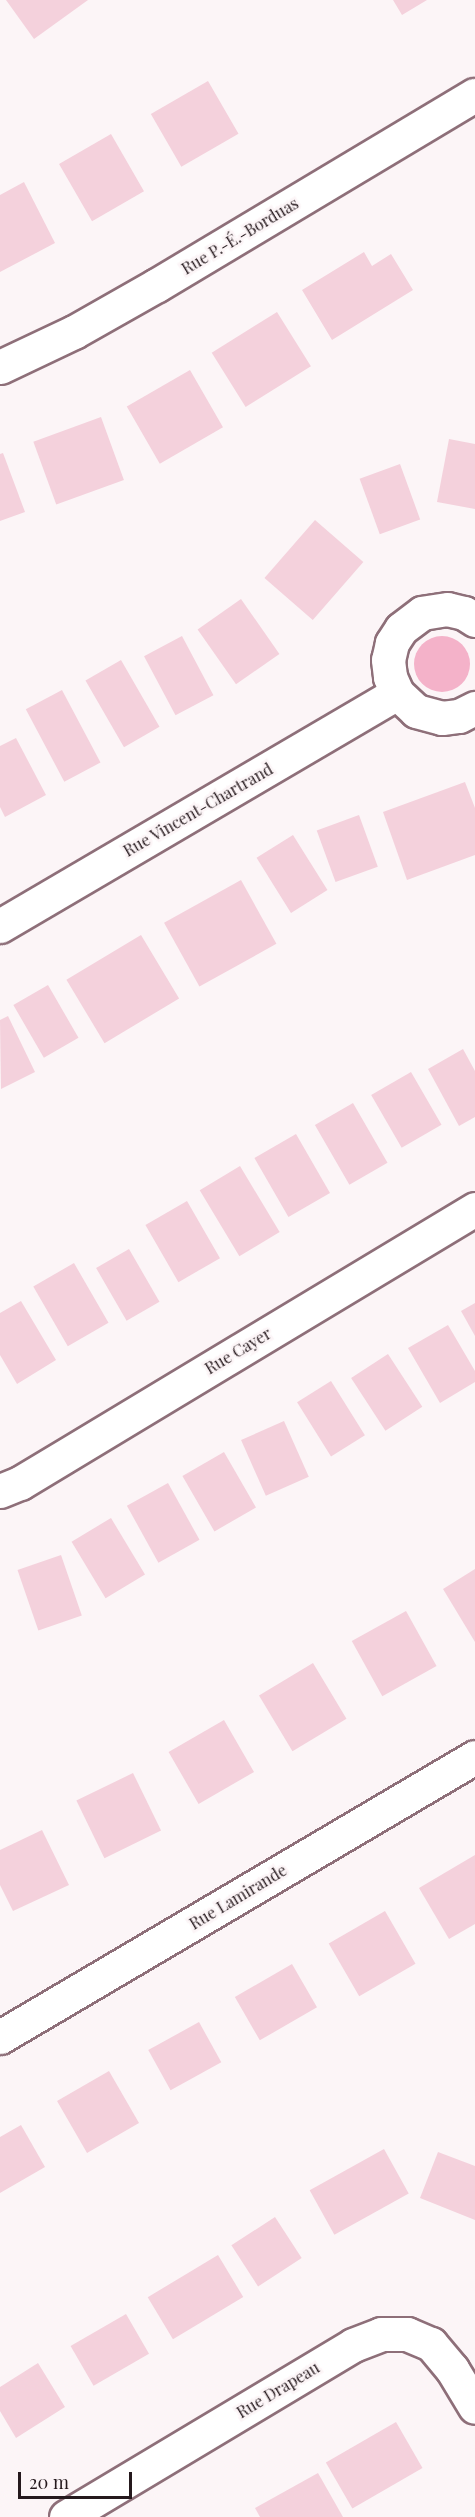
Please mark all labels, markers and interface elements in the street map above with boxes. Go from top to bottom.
street label: Rue P.-É.-Borduas [178,194,302,278]
street label: Rue Vincent-Chartrand [120,759,276,861]
street label: Rue Cayer [201,1324,275,1378]
street label: Rue Lamirande [186,1860,290,1934]
street label: Rue Drapeau [233,2358,323,2422]
scale bar [21,2460,135,2498]
text: 20 m [29,2470,69,2494]

